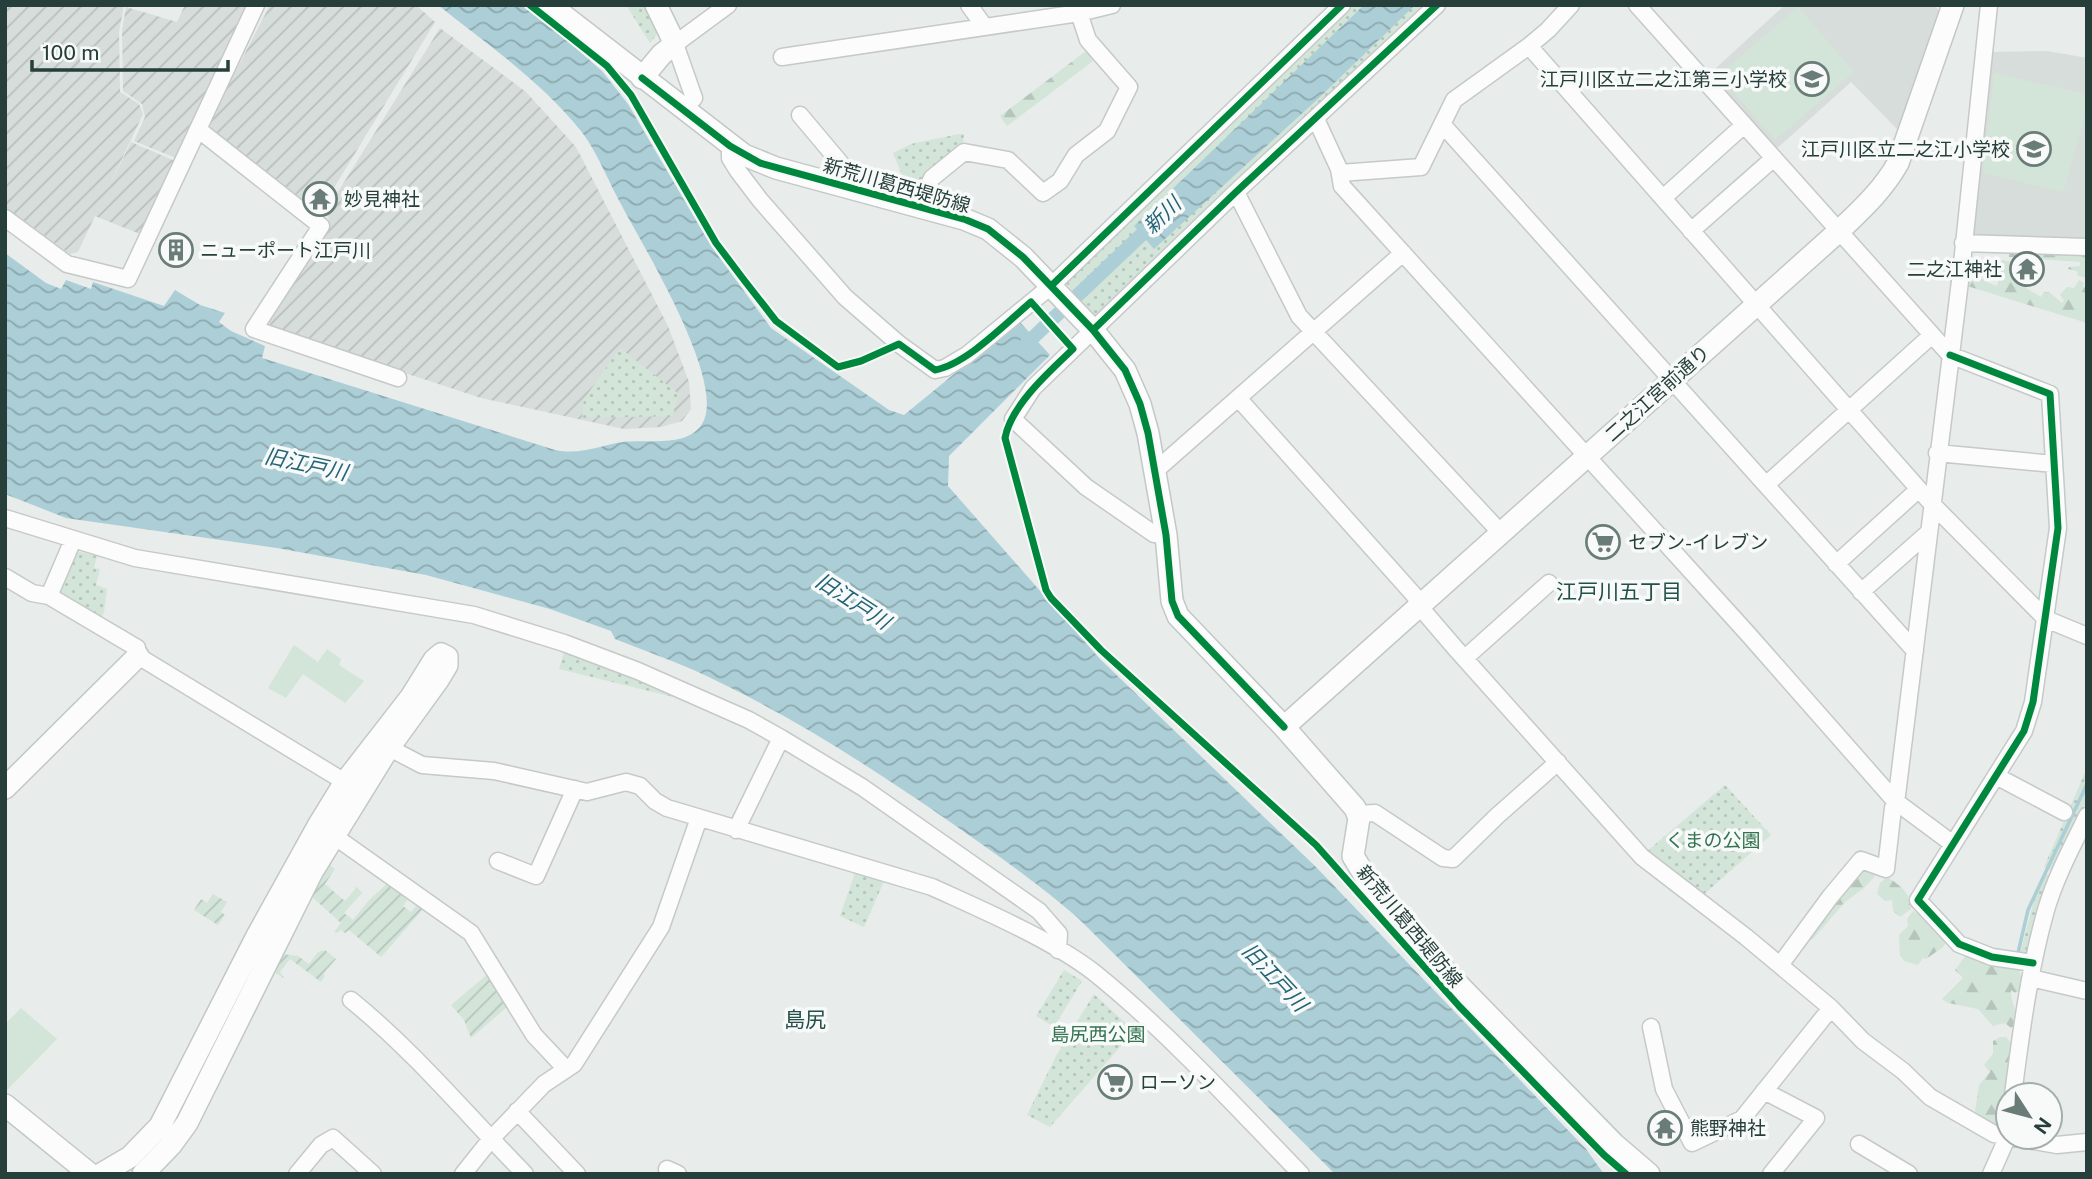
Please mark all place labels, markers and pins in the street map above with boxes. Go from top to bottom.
school or university icon: 江戸川区立二之江第三小学校 [1793,60,1831,98]
place label: 江戸川区立二之江第三小学校 [1540,68,1787,90]
school or university icon: 江戸川区立二之江小学校 [2015,130,2053,168]
place label: 江戸川区立二之江小学校 [1801,138,2010,160]
temple icon: 妙見神社 [301,180,339,218]
place label: 妙見神社 [344,188,420,210]
building icon: ニューポート江戸川 [157,231,195,269]
place label: ニューポート江戸川 [200,239,371,261]
temple icon: 二之江神社 [2008,250,2046,288]
place label: 二之江神社 [1907,258,2002,280]
supermarket icon: セブン-イレブン [1584,523,1622,561]
place label: セブン-イレブン [1628,531,1768,553]
supermarket icon: ローソン [1096,1063,1134,1101]
place label: ローソン [1140,1071,1216,1093]
temple icon: 熊野神社 [1646,1109,1684,1147]
place label: 熊野神社 [1690,1117,1766,1139]

